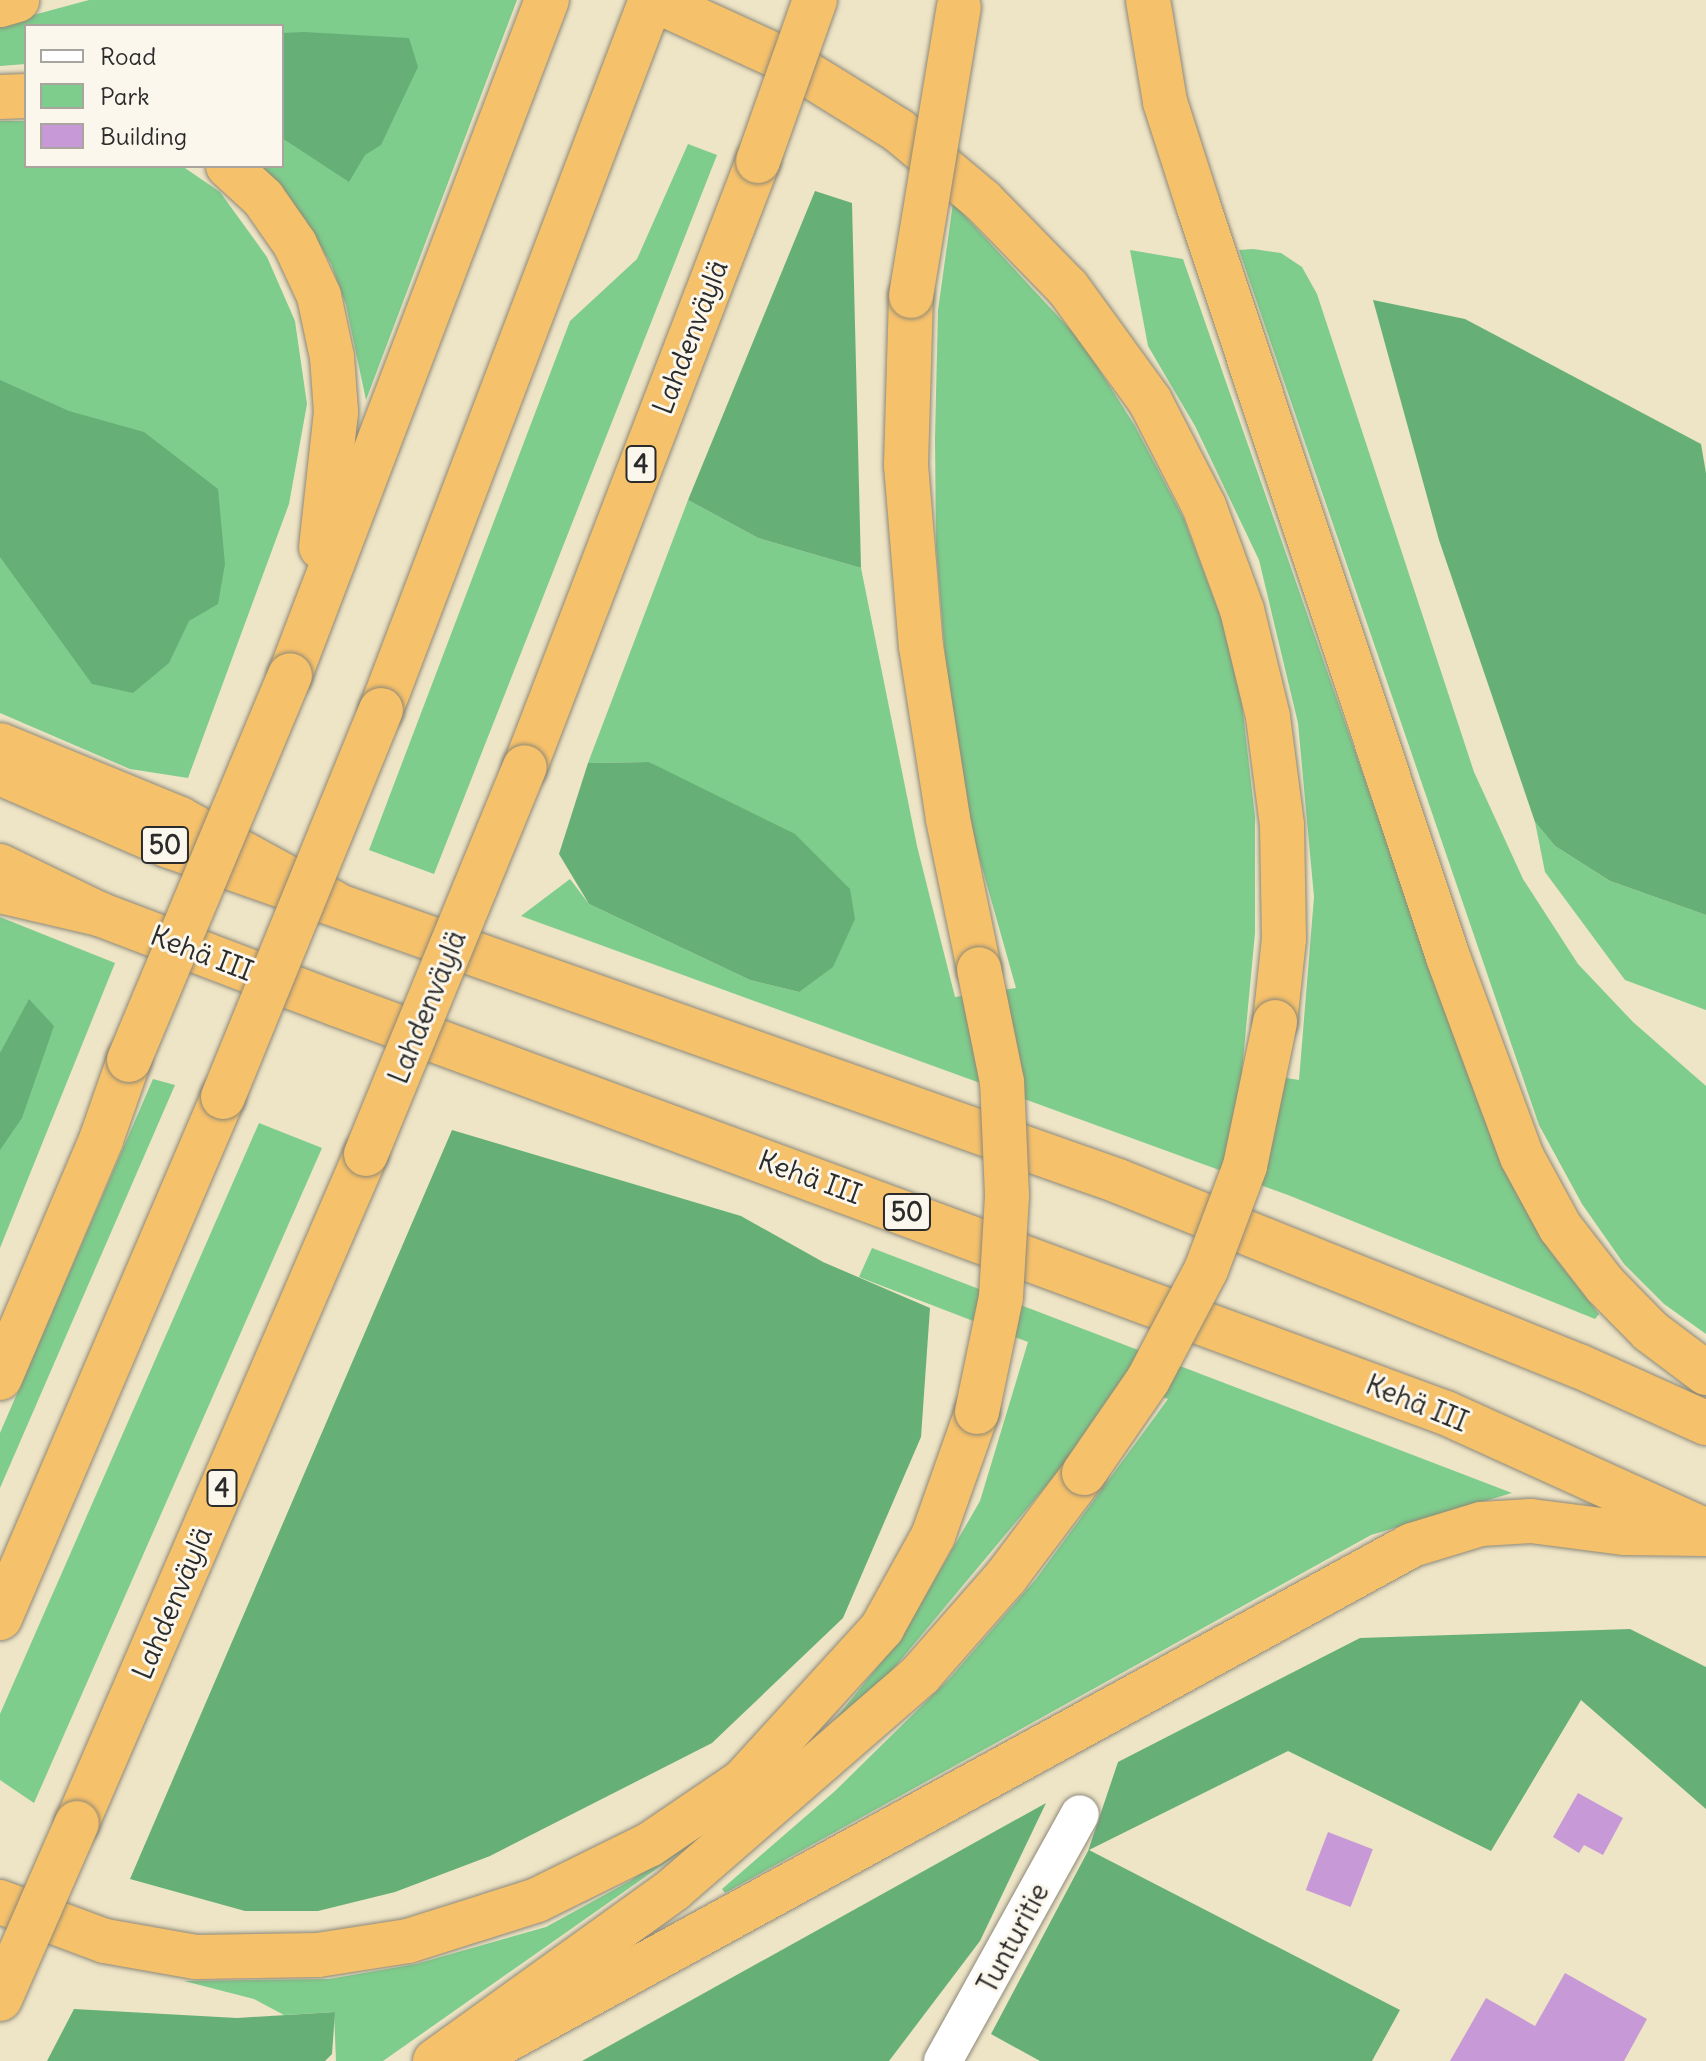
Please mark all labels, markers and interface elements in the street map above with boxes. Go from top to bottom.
legend [24,24,284,168]
text: Road [100,41,156,71]
text: Park [100,81,150,111]
text: Building [100,121,187,151]
street label: Lahdenväylä [645,255,735,419]
road number: 4 [625,442,657,486]
road number: 50 [139,823,191,867]
street label: Kehä III [146,918,258,988]
street label: Lahdenväylä [381,926,473,1088]
street label: Kehä III [754,1143,866,1211]
road number: 50 [881,1190,933,1234]
street label: Kehä III [1361,1367,1473,1439]
road number: 4 [206,1466,238,1510]
street label: Lahdenväylä [125,1522,219,1684]
street label: Tunturitie [970,1877,1056,1999]

